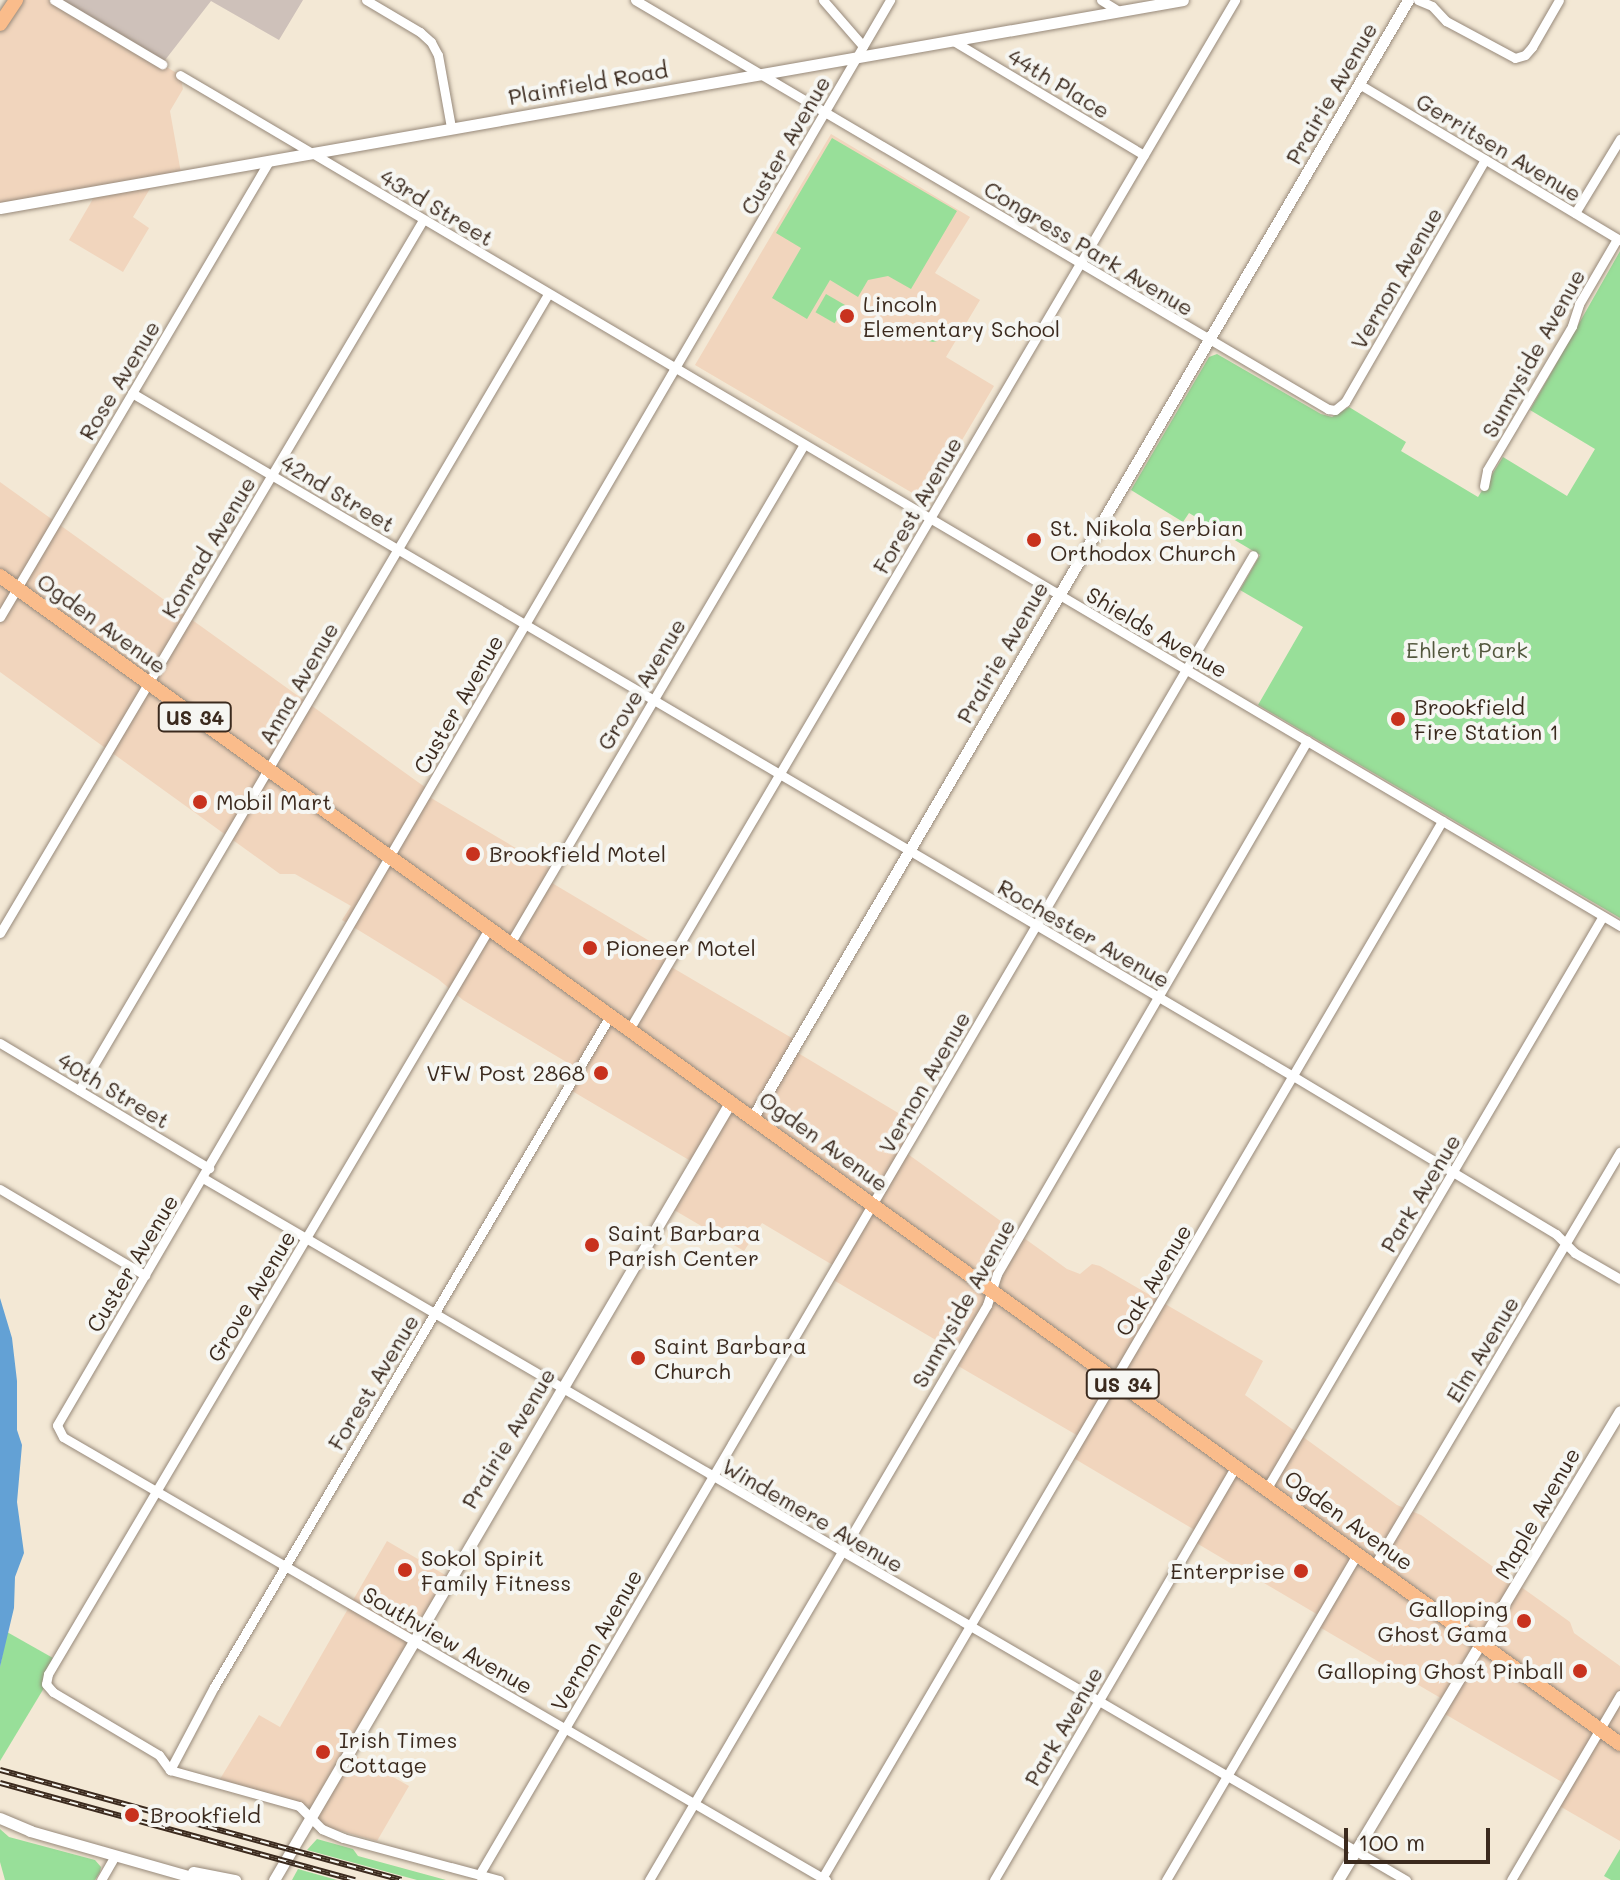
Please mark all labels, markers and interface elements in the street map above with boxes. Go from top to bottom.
street label: Prairie Avenue [1280,17,1382,169]
street label: 44th Place [1003,42,1115,124]
street label: Plainfield Road [506,56,670,110]
street label: Custer Avenue [735,71,835,219]
street label: Gerritsen Avenue [1412,87,1586,207]
street label: 43rd Street [375,163,499,251]
street label: Congress Park Avenue [979,175,1199,321]
street label: Vernon Avenue [1345,202,1447,354]
street label: Sunnyside Avenue [1476,264,1590,442]
place label: Lincoln Elementary School [863,290,1060,342]
marker: Lincoln Elementary School [838,307,856,325]
street label: Rose Avenue [73,316,165,444]
street label: Forest Avenue [867,432,967,578]
street label: 42nd Street [276,449,400,537]
street label: Konrad Avenue [155,471,261,623]
place label: St. Nikola Serbian Orthodox Church [1050,514,1243,566]
marker: St. Nikola Serbian Orthodox Church [1025,531,1043,549]
street label: Ogden Avenue [32,567,172,679]
street label: Prairie Avenue [951,576,1053,728]
street label: Shields Avenue [1082,581,1232,683]
street label: Grove Avenue [591,613,691,755]
street label: Anna Avenue [252,617,344,749]
street label: Custer Avenue [408,630,508,778]
park label: Ehlert Park [1406,637,1528,663]
place label: Brookfield Fire Station 1 [1414,693,1559,744]
road number: US 34 [157,701,233,733]
marker: Brookfield Fire Station 1 [1389,710,1407,728]
place label: Mobil Mart [216,789,332,815]
marker: Mobil Mart [191,793,209,811]
place label: Brookfield Motel [489,841,666,867]
marker: Brookfield Motel [464,845,482,863]
street label: Rochester Avenue [993,873,1175,993]
place label: Pioneer Motel [606,935,756,961]
marker: Pioneer Motel [581,939,599,957]
street label: Vernon Avenue [873,1006,975,1158]
street label: 40th Street [53,1046,175,1134]
place label: VFW Post 2868 [426,1060,585,1086]
marker: VFW Post 2868 [592,1064,610,1082]
street label: Ogden Avenue [754,1085,894,1197]
street label: Park Avenue [1374,1129,1466,1257]
street label: Custer Avenue [81,1189,183,1337]
street label: Sunnyside Avenue [906,1214,1020,1392]
place label: Saint Barbara Parish Center [608,1219,761,1270]
street label: Oak Avenue [1109,1219,1197,1341]
street label: Grove Avenue [201,1225,301,1367]
marker: Saint Barbara Parish Center [583,1236,601,1254]
street label: Elm Avenue [1440,1291,1524,1407]
street label: Forest Avenue [322,1309,424,1455]
place label: Saint Barbara Church [654,1332,807,1384]
marker: Saint Barbara Church [629,1349,647,1367]
street label: Prairie Avenue [456,1363,560,1513]
road number: US 34 [1085,1368,1161,1400]
street label: Maple Avenue [1489,1443,1585,1583]
street label: Windemere Avenue [718,1452,908,1578]
street label: Ogden Avenue [1279,1464,1419,1576]
place label: Sokol Spirit Family Fitness [421,1544,571,1596]
place label: Enterprise [1170,1558,1285,1584]
marker: Sokol Spirit Family Fitness [396,1561,414,1579]
marker: Enterprise [1292,1562,1310,1580]
street label: Vernon Avenue [545,1564,647,1716]
street label: Southview Avenue [358,1581,538,1699]
place label: Galloping Ghost Gama [1378,1595,1508,1646]
marker: Galloping Ghost Gama [1515,1612,1533,1630]
place label: Galloping Ghost Pinball [1317,1658,1564,1684]
street label: Park Avenue [1018,1662,1108,1790]
marker: Galloping Ghost Pinball [1571,1662,1589,1680]
place label: Irish Times Cottage [339,1726,457,1778]
marker: Irish Times Cottage [314,1743,332,1761]
place label: Brookfield [150,1802,261,1828]
marker: Brookfield [121,1804,143,1826]
scale bar [1348,1812,1494,1862]
text: 100 m [1358,1826,1425,1857]

